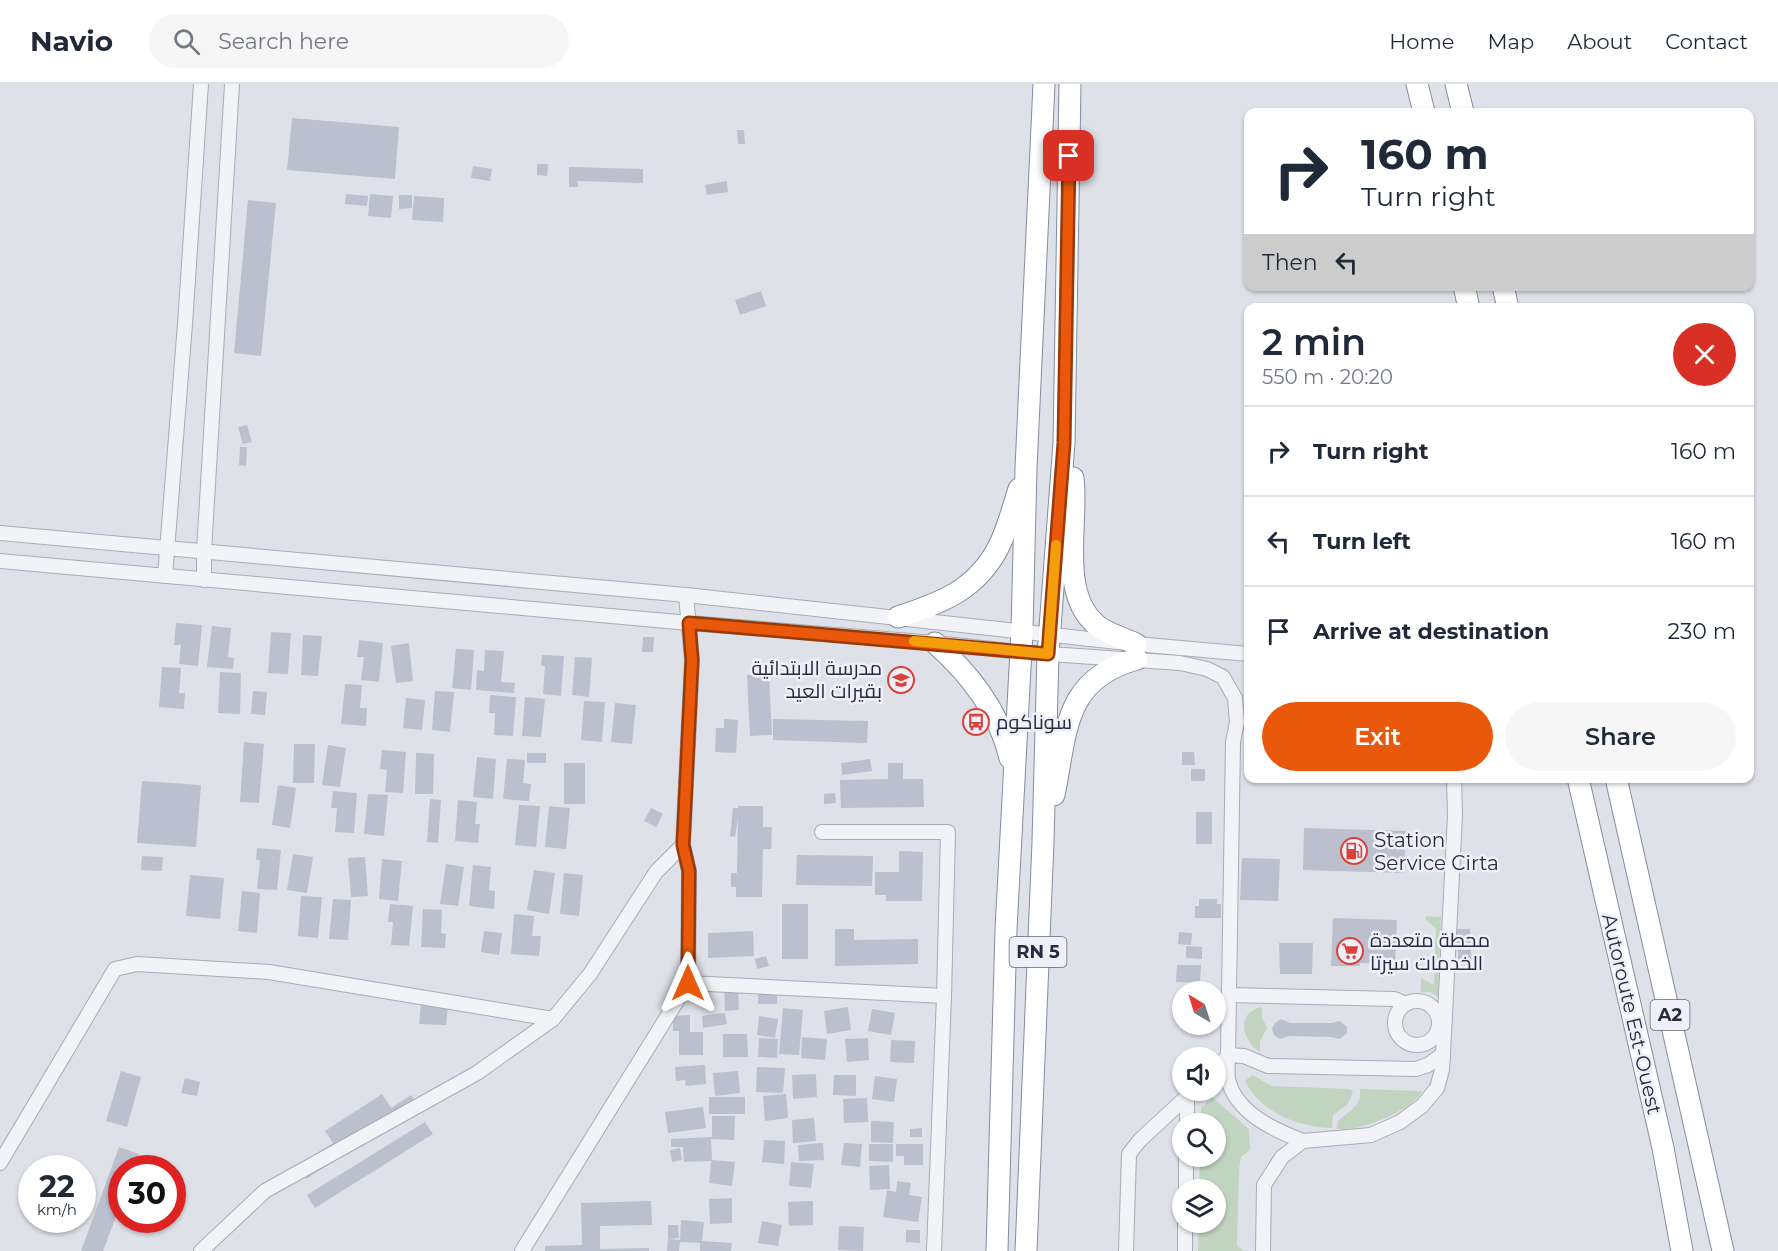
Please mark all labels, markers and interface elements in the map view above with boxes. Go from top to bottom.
search box [149,14,569,68]
text: Navio [30,24,113,58]
icon: search [170,25,203,58]
text: Search here [218,28,349,55]
text: Home [1389,29,1454,54]
text: Map [1487,29,1534,54]
text: About [1567,29,1632,54]
text: Contact [1665,29,1748,54]
text: 160 m [1361,128,1489,180]
pin [1043,130,1094,181]
icon: right [1262,132,1340,210]
icon: arrive [1052,139,1085,172]
text: Turn right [1361,180,1496,213]
icon: left [1330,246,1363,279]
text: Then [1262,249,1318,276]
text: 2 min [1262,320,1366,364]
button: close [1673,323,1736,386]
text: 550 m · 20:20 [1262,365,1393,389]
icon: right [1262,435,1295,468]
text: Turn right [1313,438,1428,465]
text: 160 m [1671,438,1736,465]
icon: left [1262,525,1295,558]
text: Turn left [1313,528,1411,555]
text: 160 m [1671,528,1736,555]
icon: arrive [1262,615,1295,648]
text: Arrive at destination [1313,618,1549,645]
text: 230 m [1667,618,1736,645]
place label: مدرسة الابتدائية بقيرات العيد [752,656,882,703]
school or university icon: مدرسة الابتدائية بقيرات العيد [886,665,916,695]
button: Exit [1262,702,1493,771]
button: Share [1505,702,1736,771]
bus stop icon: سوناكوم [961,707,991,737]
place label: سوناكوم [996,710,1072,736]
place label: Station Service Cirta [1374,828,1499,875]
fuel station icon: Station Service Cirta [1339,836,1369,866]
street label: Autoroute Est-Ouest [1597,911,1667,1117]
place label: محطة متعددة الخدمات سيرتا [1370,928,1490,975]
supermarket icon: محطة متعددة الخدمات سيرتا [1335,936,1365,966]
road number: RN 5 [1010,937,1066,967]
position arrow [656,951,720,1015]
north arrow [1172,981,1226,1035]
map controls [1172,981,1226,1233]
road number: A2 [1650,1000,1690,1030]
button: sound [1172,1047,1226,1101]
button: search [1172,1113,1226,1167]
speed limit sign: 30 [108,1155,186,1233]
text: 22 [39,1168,75,1205]
button: layers [1172,1179,1226,1233]
text: km/h [37,1200,77,1219]

